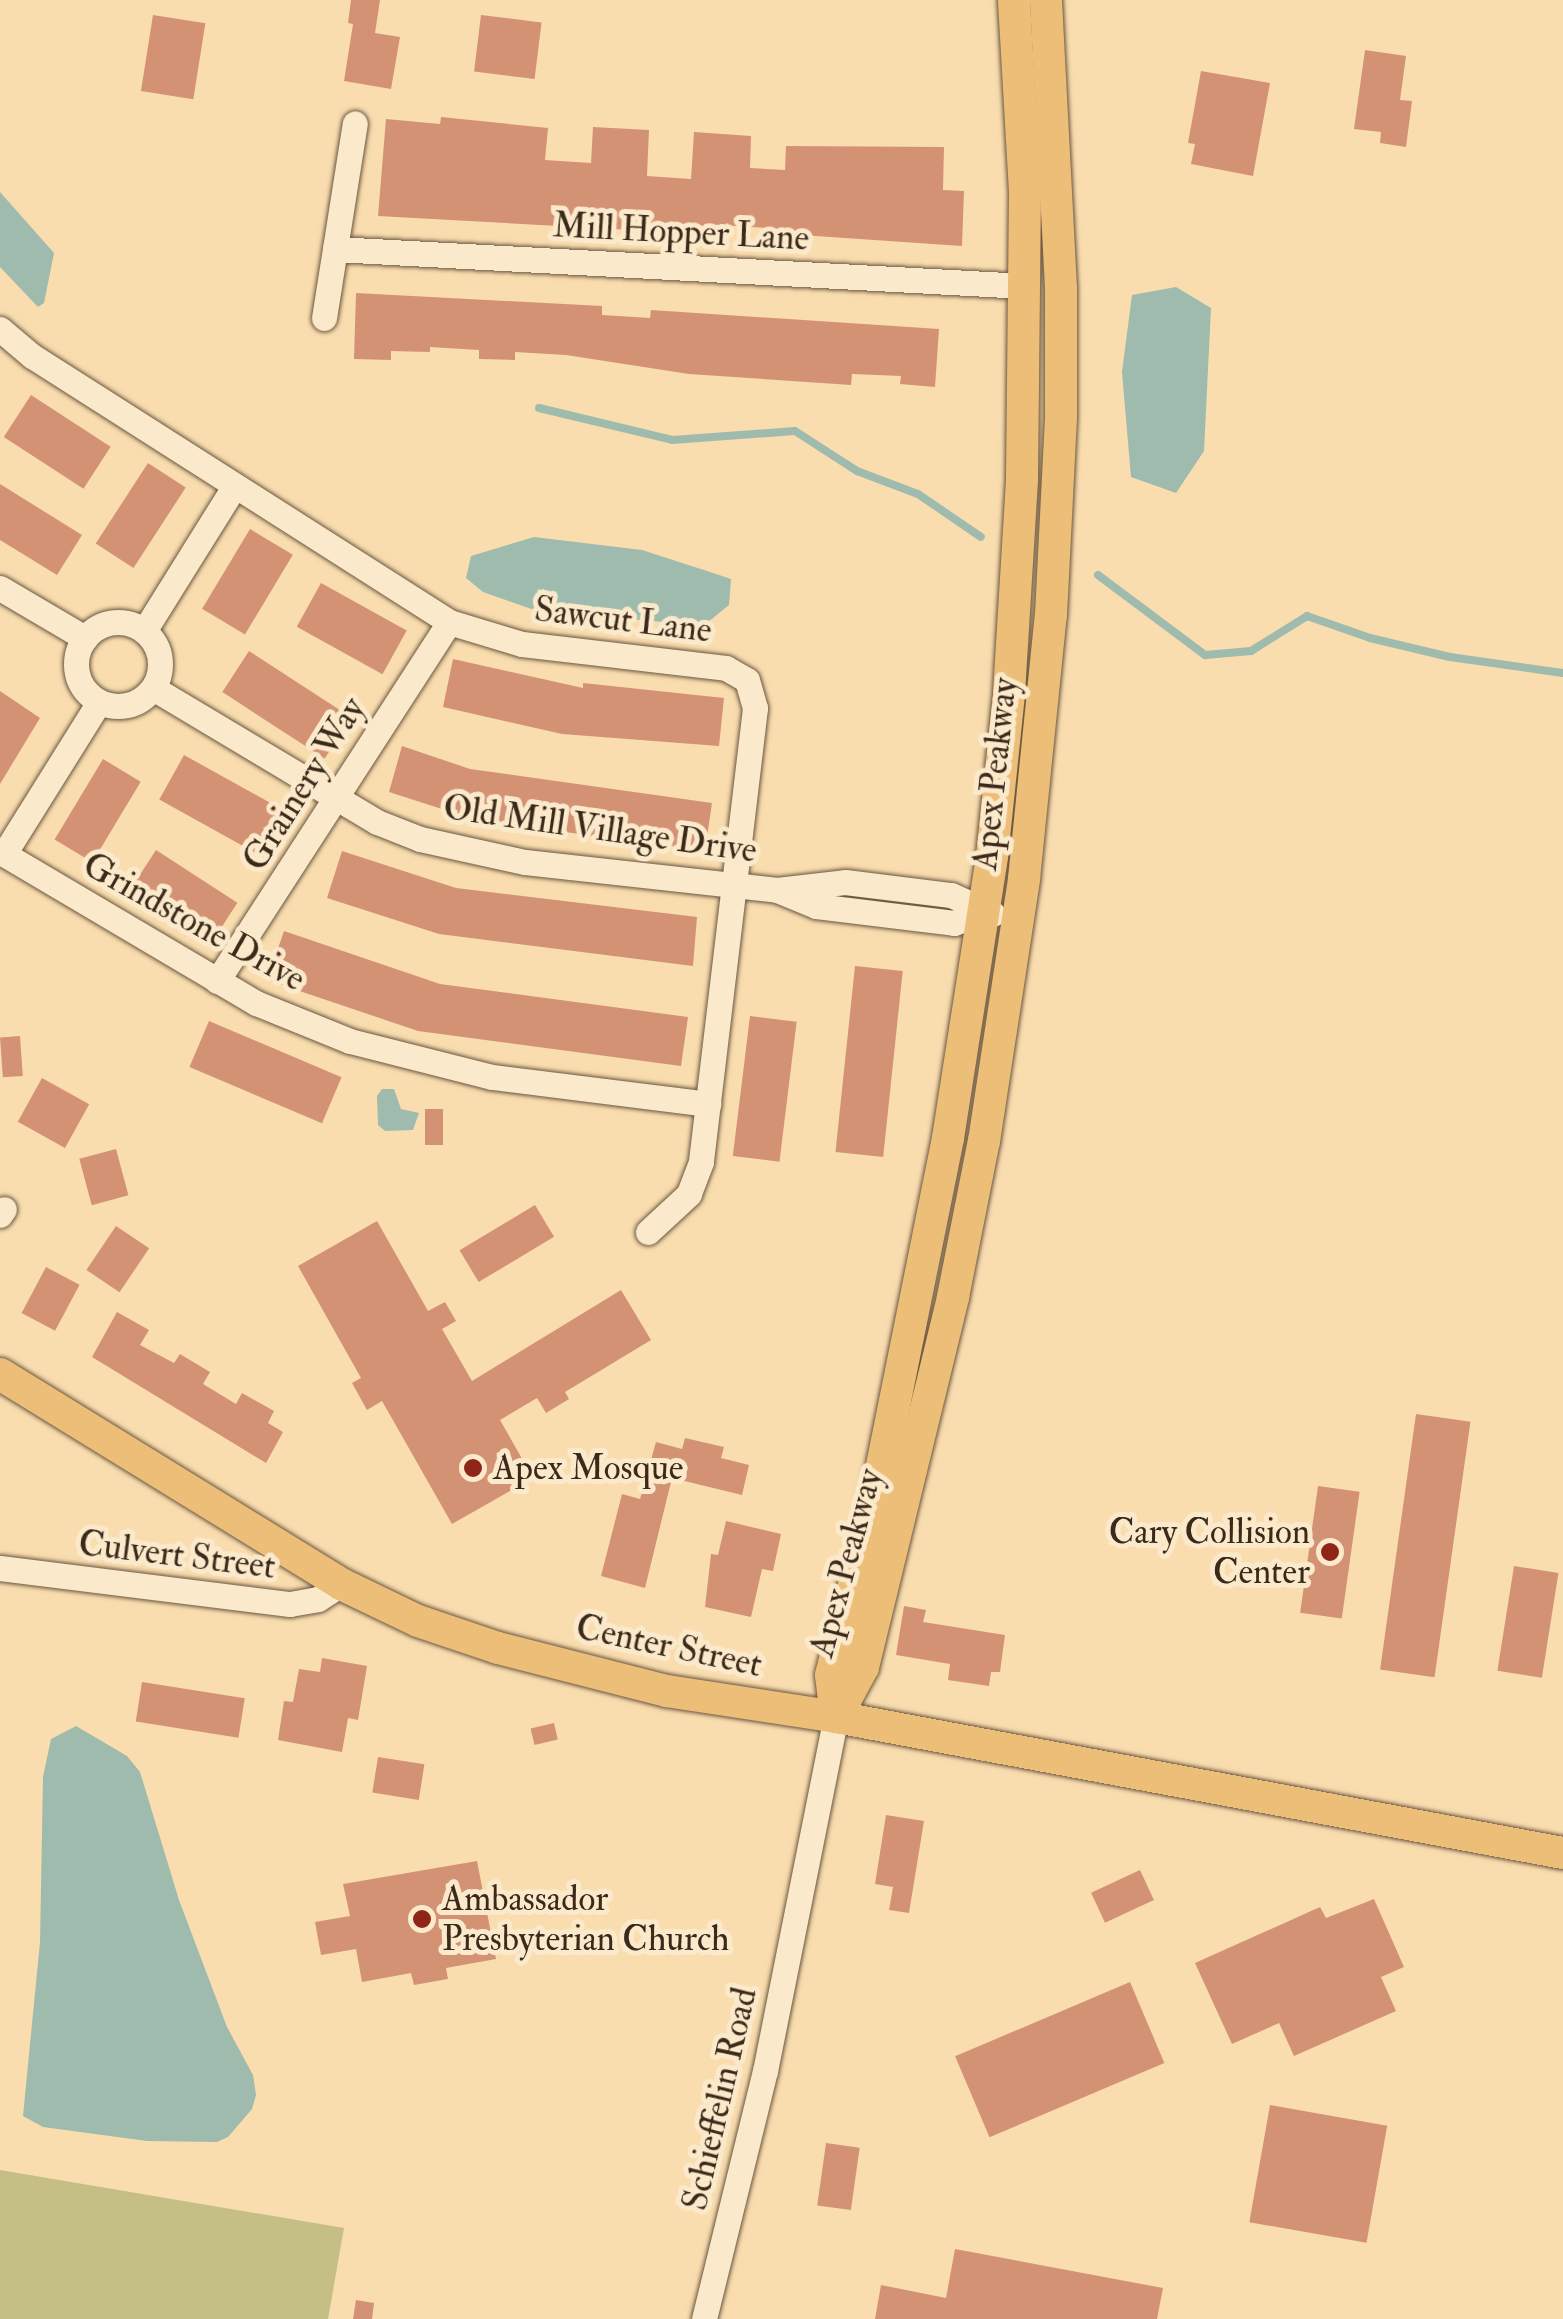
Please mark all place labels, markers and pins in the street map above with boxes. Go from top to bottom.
place label: Apex Mosque [493,1447,684,1489]
marker: Apex Mosque [462,1457,484,1479]
place label: Cary Collision Center [1109,1511,1310,1593]
marker: Cary Collision Center [1319,1541,1341,1563]
place label: Ambassador Presbyterian Church [442,1878,729,1960]
marker: Ambassador Presbyterian Church [411,1908,433,1930]

